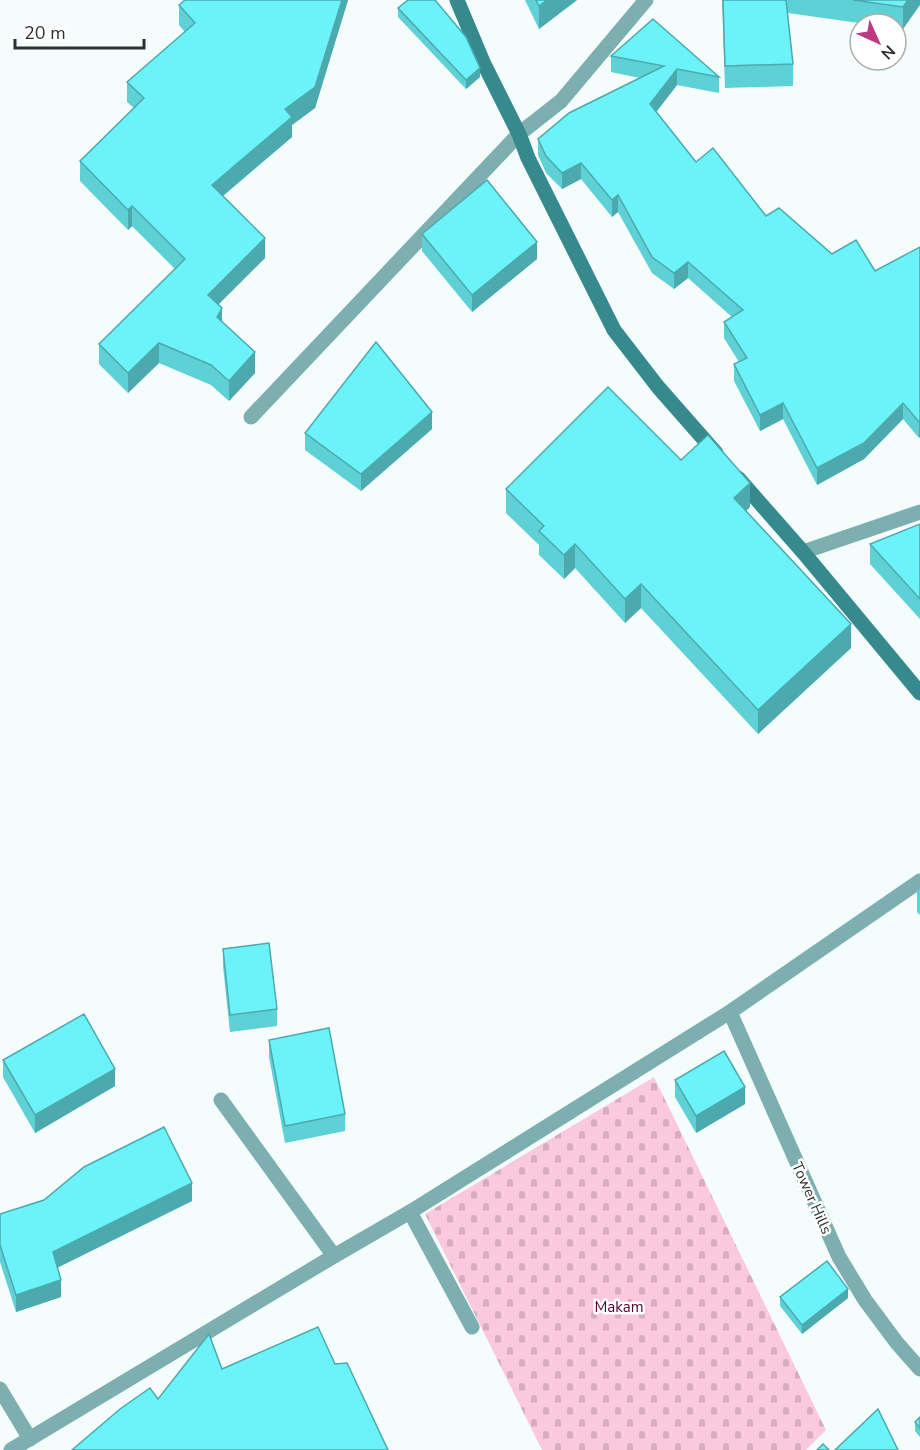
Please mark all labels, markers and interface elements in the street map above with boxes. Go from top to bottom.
scale bar [15,12,144,50]
north arrow [848,12,908,72]
text: 20 m [24,21,66,45]
text: N [876,40,900,64]
street label: Tower Hills [787,1159,837,1237]
park label: Makam [595,1297,644,1317]

